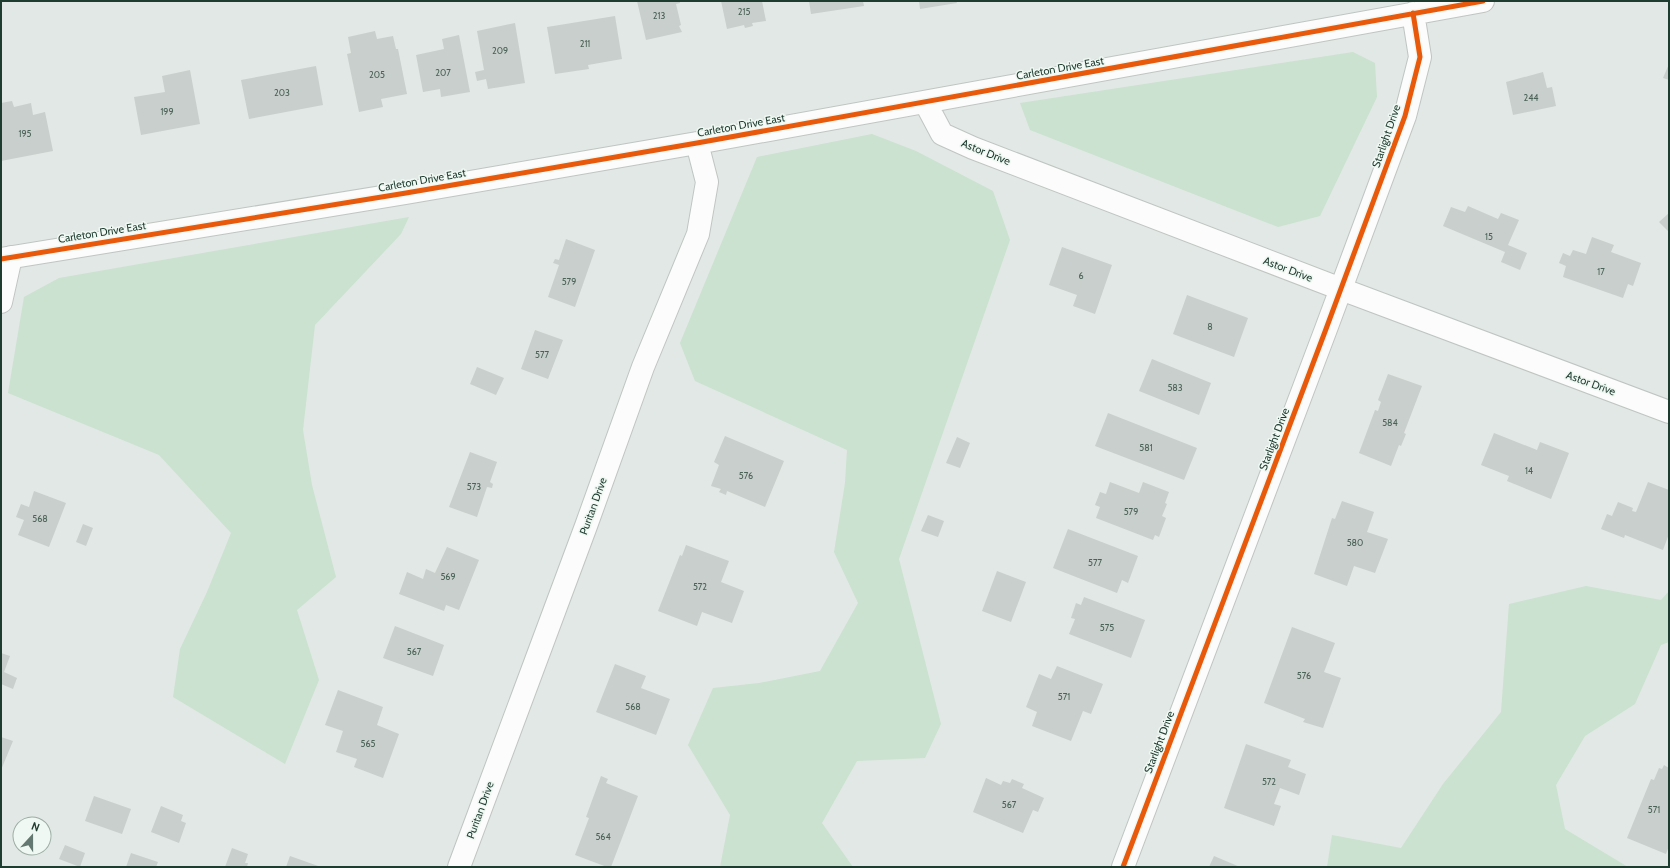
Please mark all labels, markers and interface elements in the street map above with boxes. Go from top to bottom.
house number: 215 [738,6,750,17]
house number: 213 [653,10,665,21]
house number: 211 [580,38,590,49]
house number: 209 [492,45,508,56]
street label: Carleton Drive East [1015,53,1105,83]
house number: 207 [435,67,451,78]
house number: 205 [369,69,385,80]
house number: 203 [274,87,290,98]
house number: 244 [1523,92,1539,103]
street label: Starlight Drive [1369,102,1403,169]
house number: 199 [160,106,174,117]
street label: Carleton Drive East [696,110,786,140]
house number: 195 [19,128,32,139]
street label: Astor Drive [959,136,1013,168]
street label: Carleton Drive East [377,165,467,195]
street label: Carleton Drive East [57,218,147,246]
house number: 15 [1485,231,1493,242]
street label: Astor Drive [1261,253,1315,285]
house number: 17 [1597,266,1605,277]
house number: 6 [1078,270,1084,281]
house number: 579 [562,276,576,287]
house number: 8 [1207,321,1213,332]
house number: 577 [535,349,549,360]
street label: Astor Drive [1564,368,1618,399]
house number: 583 [1167,382,1183,393]
street label: Starlight Drive [1256,405,1292,472]
house number: 584 [1382,417,1398,428]
house number: 581 [1139,442,1153,453]
house number: 14 [1525,465,1533,476]
house number: 576 [739,470,753,481]
street label: Puritan Drive [576,475,610,537]
house number: 573 [467,481,481,492]
house number: 579 [1124,506,1138,517]
house number: 568 [32,513,48,524]
house number: 580 [1347,537,1363,548]
house number: 577 [1088,557,1102,568]
house number: 569 [440,571,456,582]
house number: 572 [693,581,707,592]
house number: 575 [1100,622,1114,633]
house number: 567 [407,646,422,657]
house number: 576 [1297,670,1311,681]
house number: 571 [1058,691,1070,702]
house number: 568 [625,701,641,712]
street label: Starlight Drive [1141,708,1177,775]
house number: 565 [361,738,376,749]
house number: 572 [1262,776,1276,787]
street label: Puritan Drive [463,779,497,841]
house number: 567 [1002,799,1017,810]
house number: 571 [1648,804,1660,815]
north arrow [12,816,52,856]
text: N [29,819,42,835]
house number: 564 [595,831,611,842]

